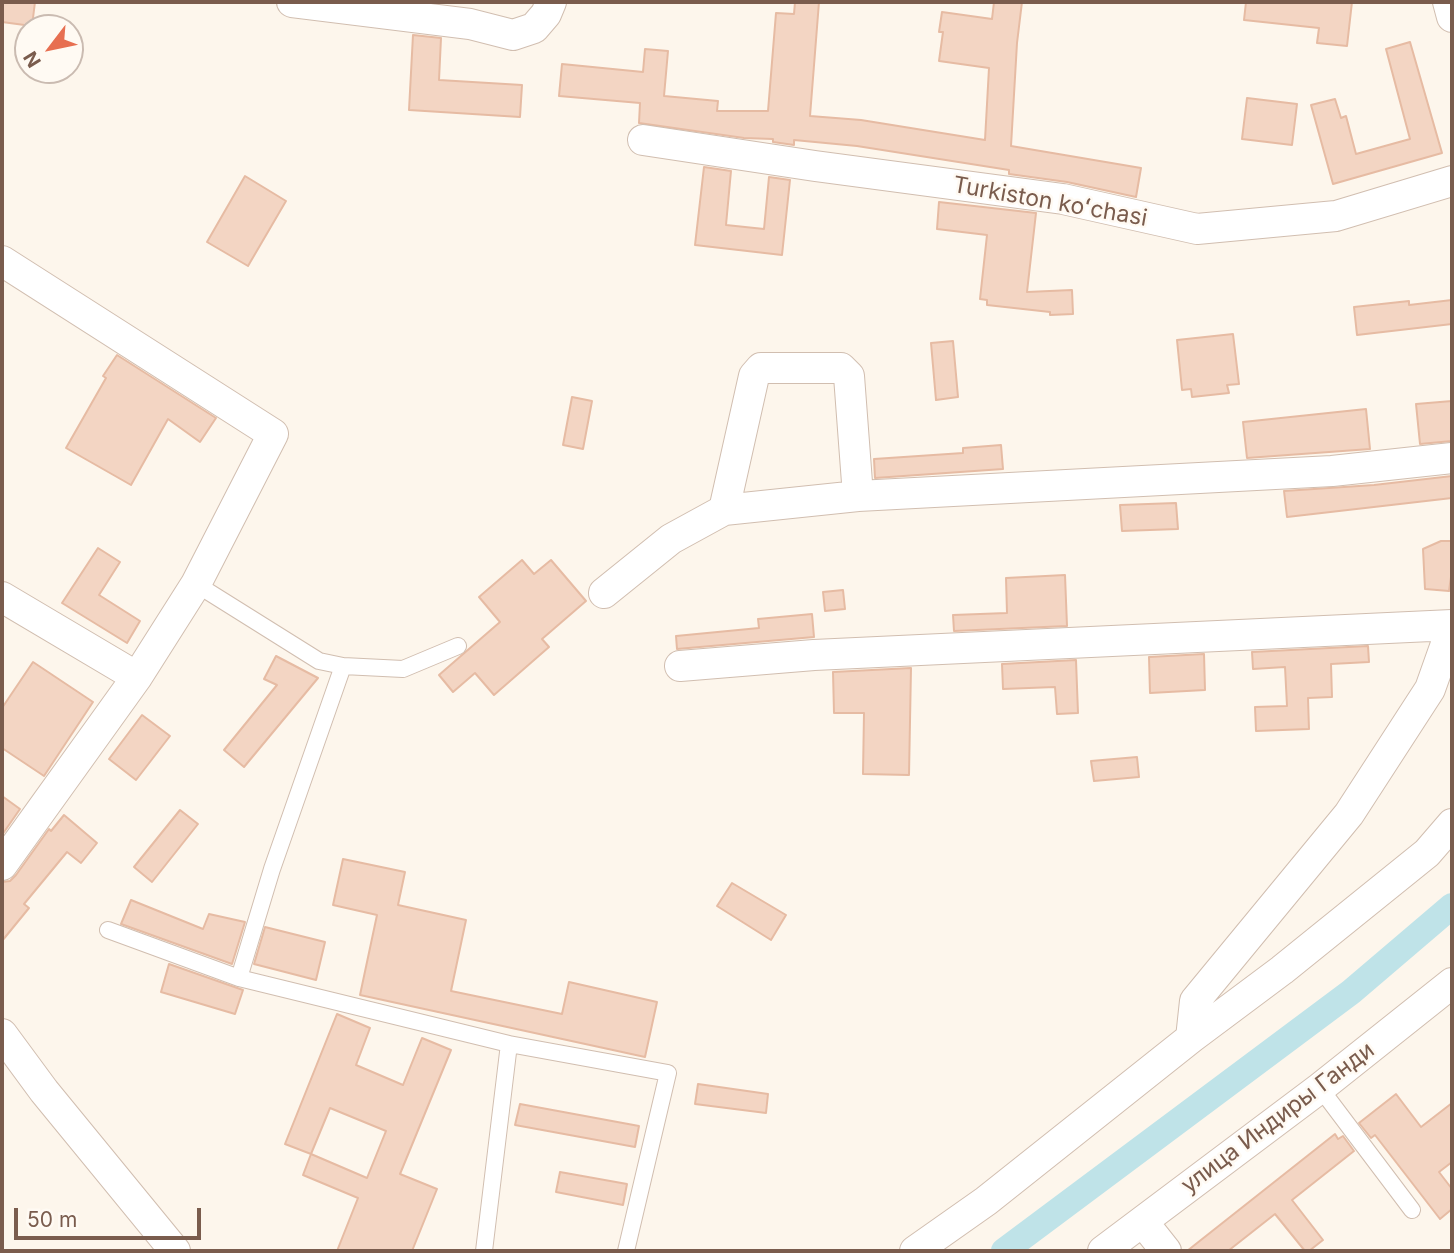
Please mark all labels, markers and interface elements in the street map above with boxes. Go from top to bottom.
north arrow [14,14,84,84]
text: N [19,47,46,72]
street label: Turkiston koʻchasi [951,171,1149,233]
street label: улица Индиры Ганди [1176,1036,1380,1200]
scale bar [18,1194,205,1238]
text: 50 m [27,1207,77,1232]

